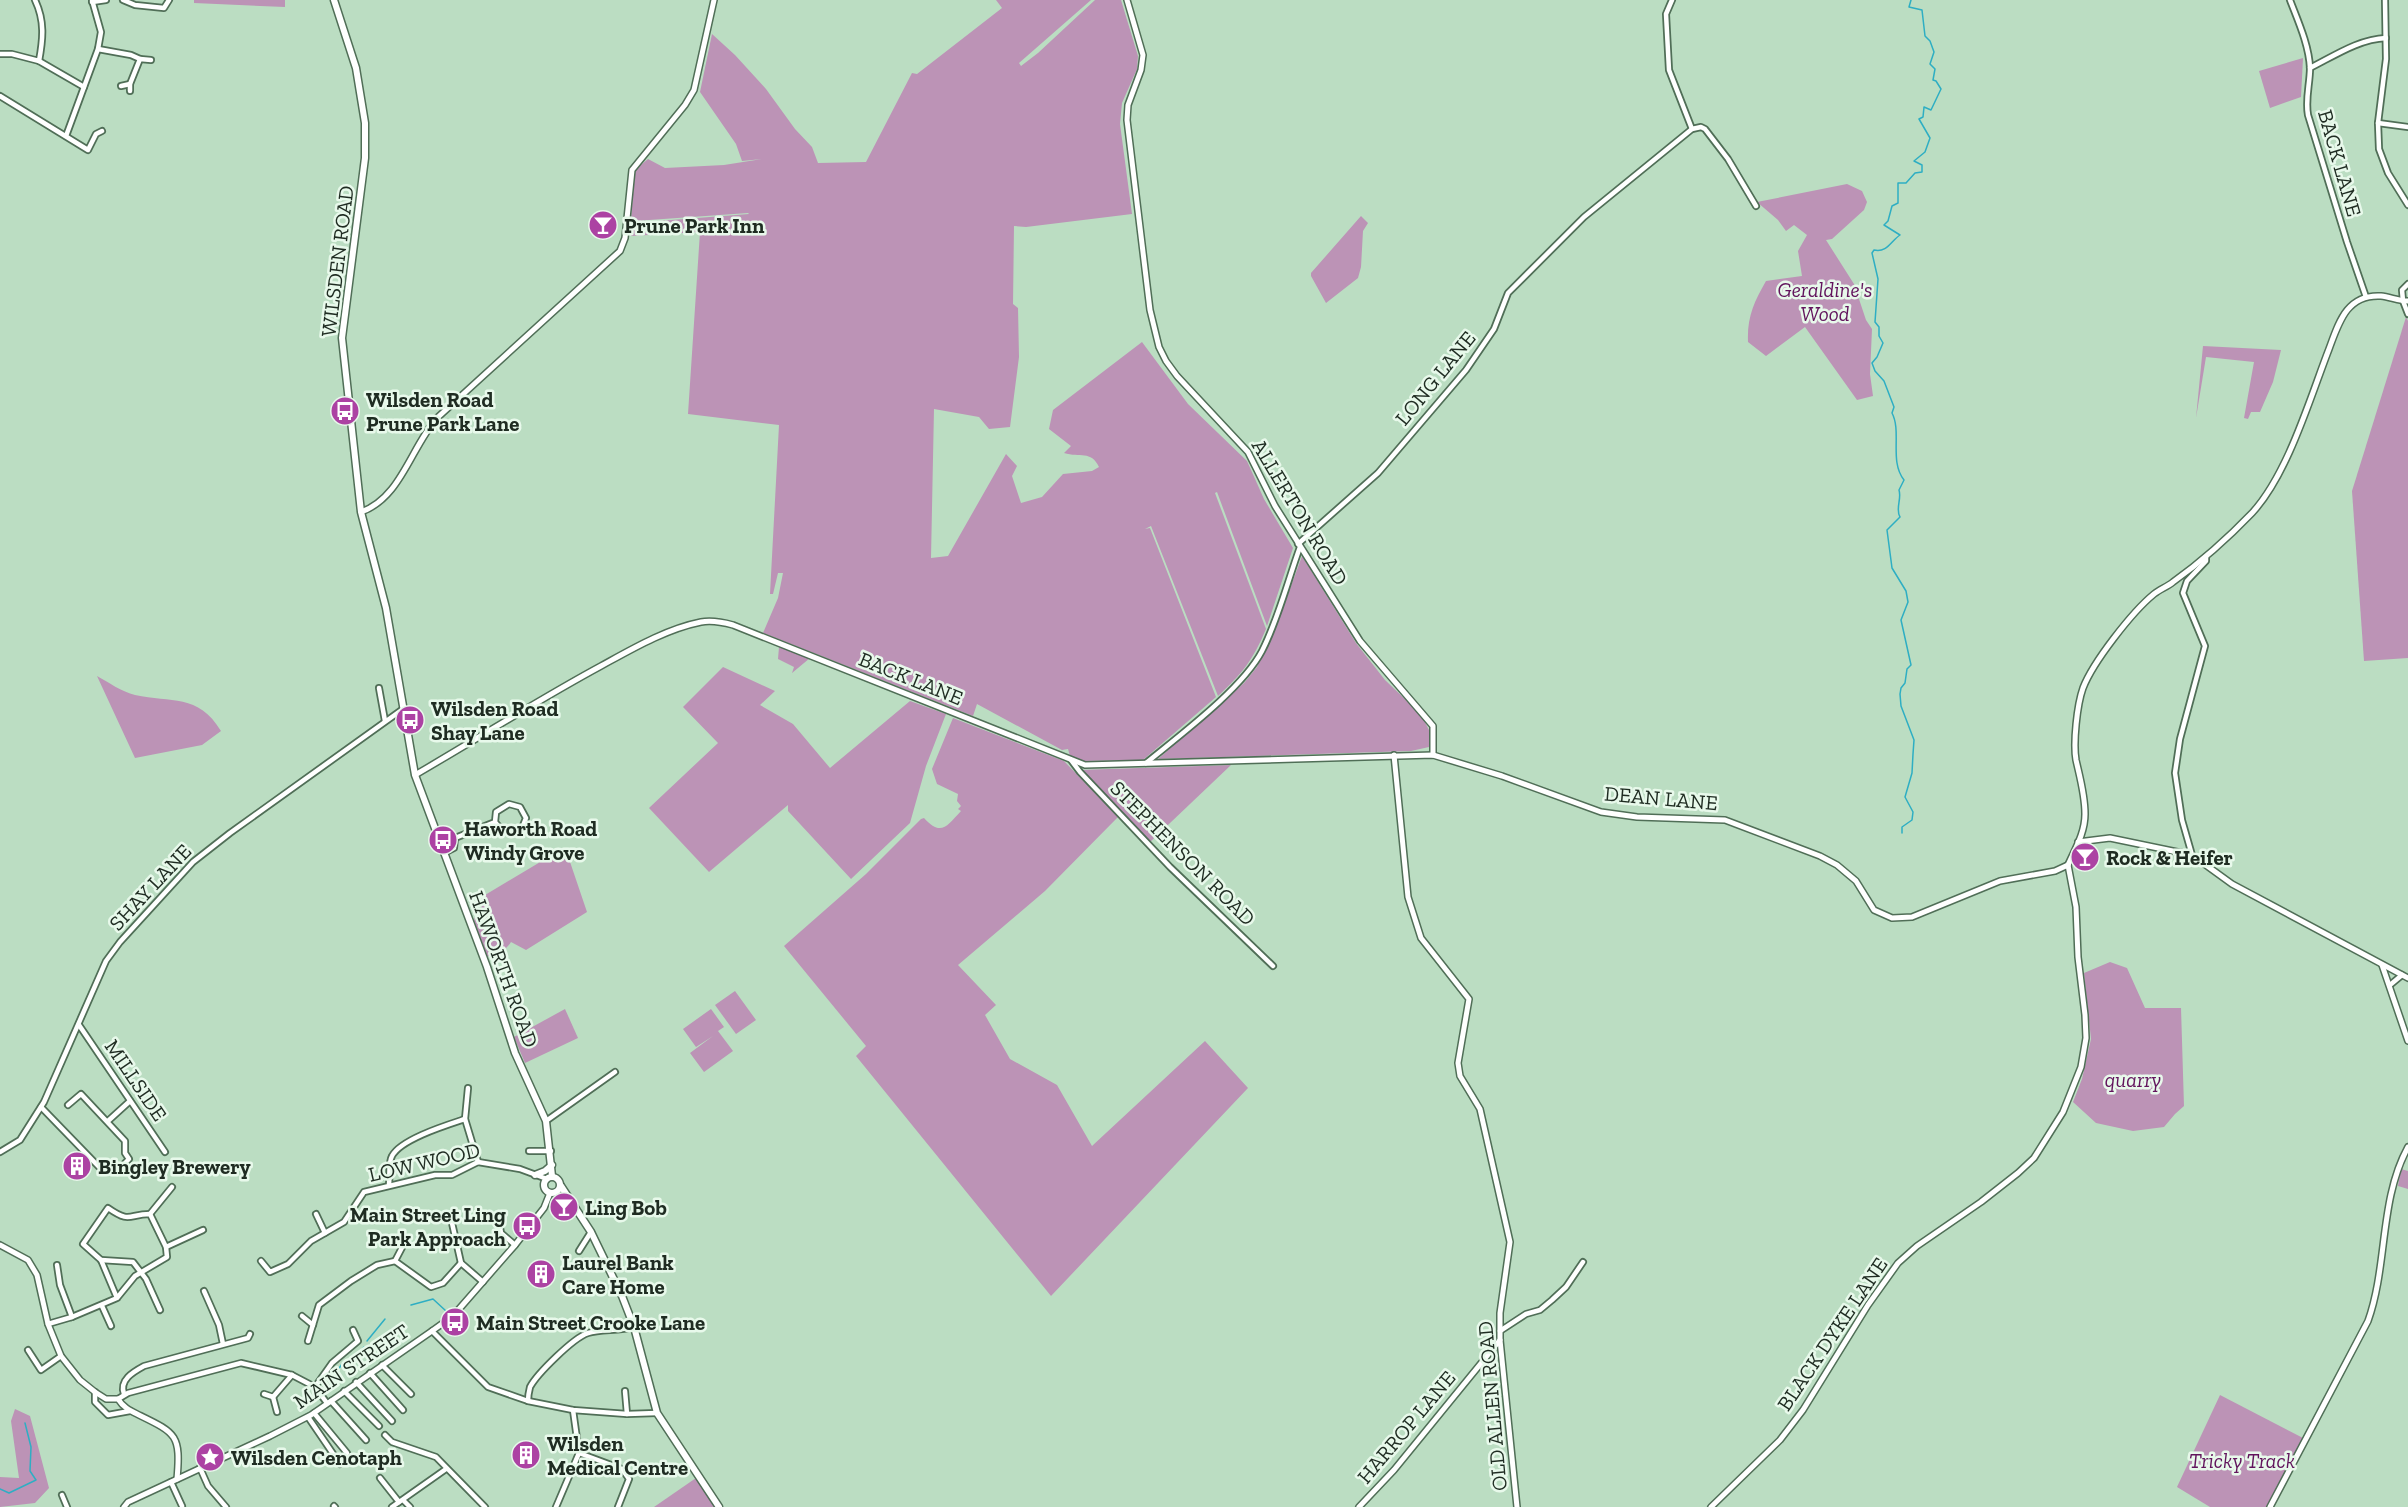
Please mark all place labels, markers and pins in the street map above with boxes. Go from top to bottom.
bar icon: Prune Park Inn [587,209,619,241]
place label: Prune Park Inn [624,213,765,238]
place label: Wilsden Road Prune Park Lane [366,387,519,436]
bus stop icon: Wilsden Road Prune Park Lane [329,395,361,427]
place label: Wilsden Road Shay Lane [431,696,558,745]
bus stop icon: Wilsden Road Shay Lane [394,704,426,736]
place label: Haworth Road Windy Grove [464,816,597,865]
bus stop icon: Haworth Road Windy Grove [427,824,459,856]
bar icon: Rock & Heifer [2069,841,2101,873]
place label: Rock & Heifer [2106,845,2233,870]
building icon: Bingley Brewery [61,1150,93,1182]
place label: Bingley Brewery [98,1154,251,1179]
bar icon: Ling Bob [548,1191,580,1223]
place label: Ling Bob [585,1195,667,1220]
place label: Main Street Ling Park Approach [350,1202,506,1251]
bus stop icon: Main Street Ling Park Approach [511,1210,543,1242]
place label: Laurel Bank Care Home [562,1250,674,1299]
building icon: Laurel Bank Care Home [525,1258,557,1290]
bus stop icon: Main Street Crooke Lane [439,1306,471,1338]
place label: Main Street Crooke Lane [476,1310,705,1335]
place label: Wilsden Medical Centre [547,1431,688,1480]
building icon: Wilsden Medical Centre [510,1439,542,1471]
place icon: Wilsden Cenotaph [194,1441,226,1473]
place label: Wilsden Cenotaph [231,1445,402,1470]

